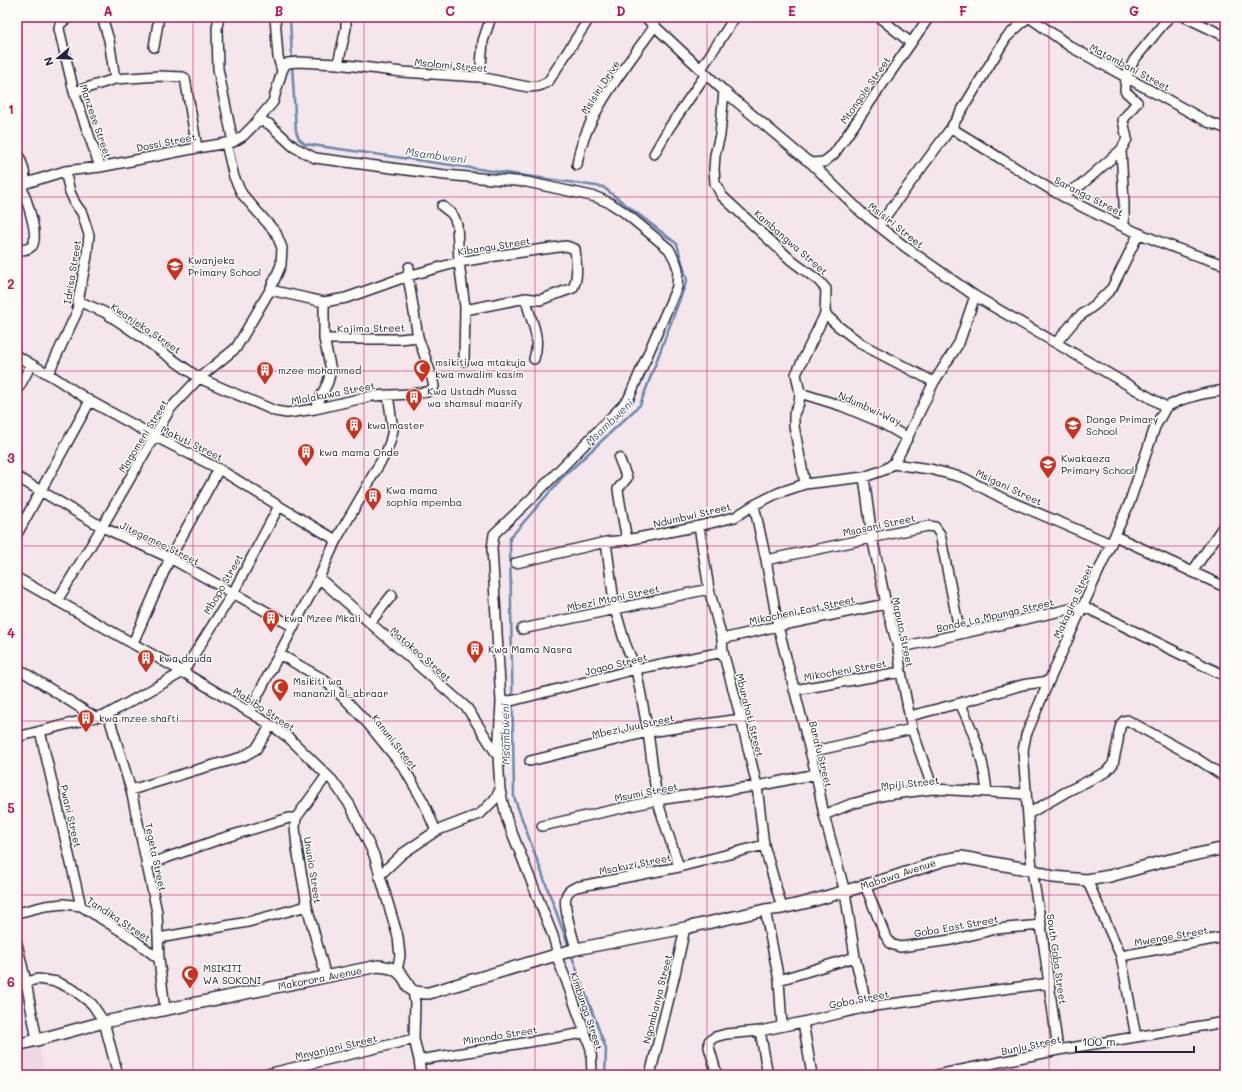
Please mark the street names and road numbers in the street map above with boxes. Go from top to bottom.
street label: Matambani Street [1087,40,1173,94]
street label: Mtongole Street [837,54,893,126]
street label: Msolomi Street [414,55,488,75]
street label: Msisiri Drive [577,57,623,117]
street label: Manzese Street [77,82,115,160]
street label: Dossi Street [135,129,197,155]
street label: Saranga Street [1052,173,1126,219]
street label: Msisiri Street [865,199,927,251]
street label: Kambangwa Street [751,206,831,278]
street label: Kibangu Street [457,233,531,259]
street label: Idrisa Street [60,239,84,305]
street label: Kwanjeka Street [108,299,184,357]
street label: Kajima Street [337,320,405,336]
street label: Mlalakuwa Street [290,378,376,408]
street label: Ndumbwi Way [836,388,904,428]
street label: Magomeni Street [115,397,171,475]
street label: Makuti Street [159,422,225,464]
street label: Msigani Street [974,466,1044,508]
street label: Ndumbwi Street [652,499,732,531]
street label: Msasani Street [841,510,917,540]
street label: Jitegemee Street [118,518,202,568]
street label: Mbopo Street [200,551,246,617]
street label: Makagira Street [1050,561,1096,641]
street label: Mbezi Mtoni Street [565,581,661,615]
street label: Mikocheni East Street [748,592,856,628]
street label: Bonde La Mpunga Street [935,595,1055,635]
street label: Maputo Street [889,596,917,668]
street label: Matokeo Street [387,623,455,685]
street label: Jogoo Street [583,649,649,679]
street label: Mikocheni Street [803,656,887,684]
street label: Mburahati Street [733,672,767,758]
street label: Mabibo Street [230,684,298,734]
street label: Mbezi Juu Street [591,710,675,742]
street label: Kanuni Street [369,711,421,773]
street label: Barafu Street [806,719,836,789]
street label: Mpiji Street [880,773,940,793]
street label: Msumi Street [613,779,679,805]
street label: Pwani Street [57,783,85,849]
street label: Tegeta Street [142,822,170,892]
street label: Ununio Street [301,836,325,904]
street label: Msakuzi Street [598,850,672,878]
street label: Mabawa Avenue [858,855,938,893]
street label: Tandika Street [84,893,154,945]
street label: Goba East Street [913,912,999,940]
street label: South Goba Street [1044,913,1070,1005]
street label: Mwenge Street [1133,923,1209,949]
street label: Ngombanya Street [639,953,675,1045]
street label: Makorora Avenue [277,963,363,993]
street label: Kimbunga Street [567,970,607,1052]
street label: Goba Street [828,986,890,1012]
street label: Minondo Street [462,1022,538,1048]
street label: Mnyanjani Street [294,1031,378,1063]
street label: Bunju Street [1000,1032,1062,1058]

